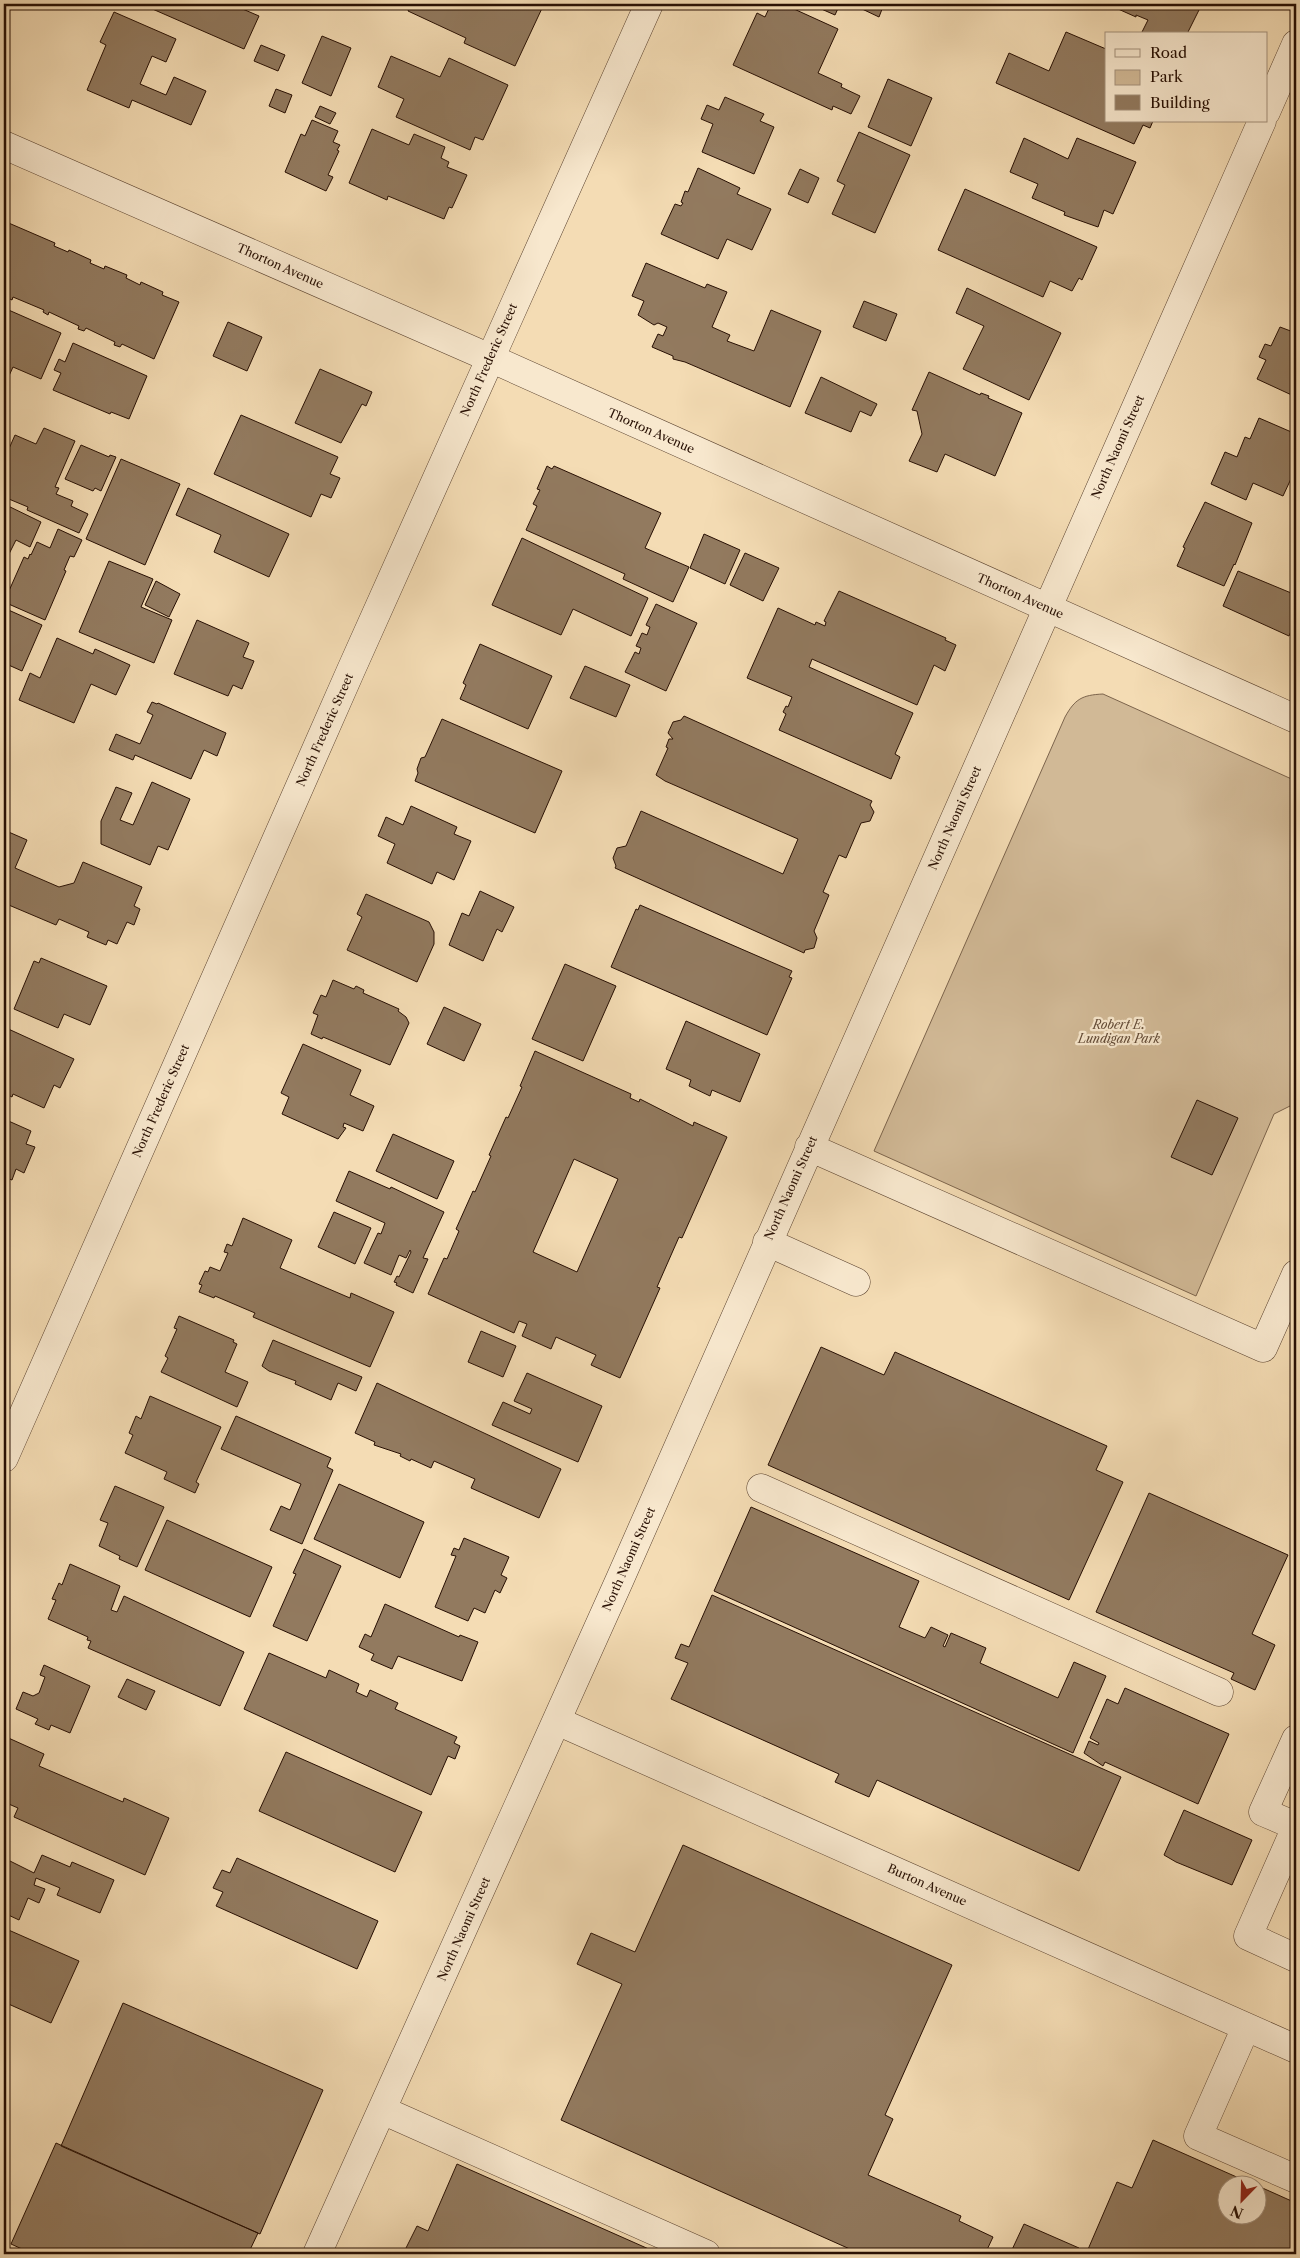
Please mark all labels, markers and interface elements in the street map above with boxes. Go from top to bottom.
legend [1105,32,1268,122]
text: Road [1150,43,1187,62]
text: Park [1150,67,1184,86]
text: Building [1150,93,1210,112]
street label: Thorton Avenue [234,240,326,291]
street label: North Frederic Street [457,300,521,419]
street label: North Naomi Street [1088,392,1148,501]
street label: Thorton Avenue [605,405,697,456]
street label: Thorton Avenue [974,570,1066,621]
street label: North Frederic Street [293,670,357,789]
street label: North Naomi Street [925,763,985,872]
park label: Robert E. Lundigan Park [1077,1017,1161,1046]
street label: North Frederic Street [129,1041,193,1160]
street label: North Naomi Street [761,1133,821,1242]
street label: North Naomi Street [599,1504,659,1613]
street label: Burton Avenue [885,1860,969,1909]
street label: North Naomi Street [434,1874,494,1983]
north arrow [1218,2176,1268,2226]
text: N [1228,2201,1246,2223]

